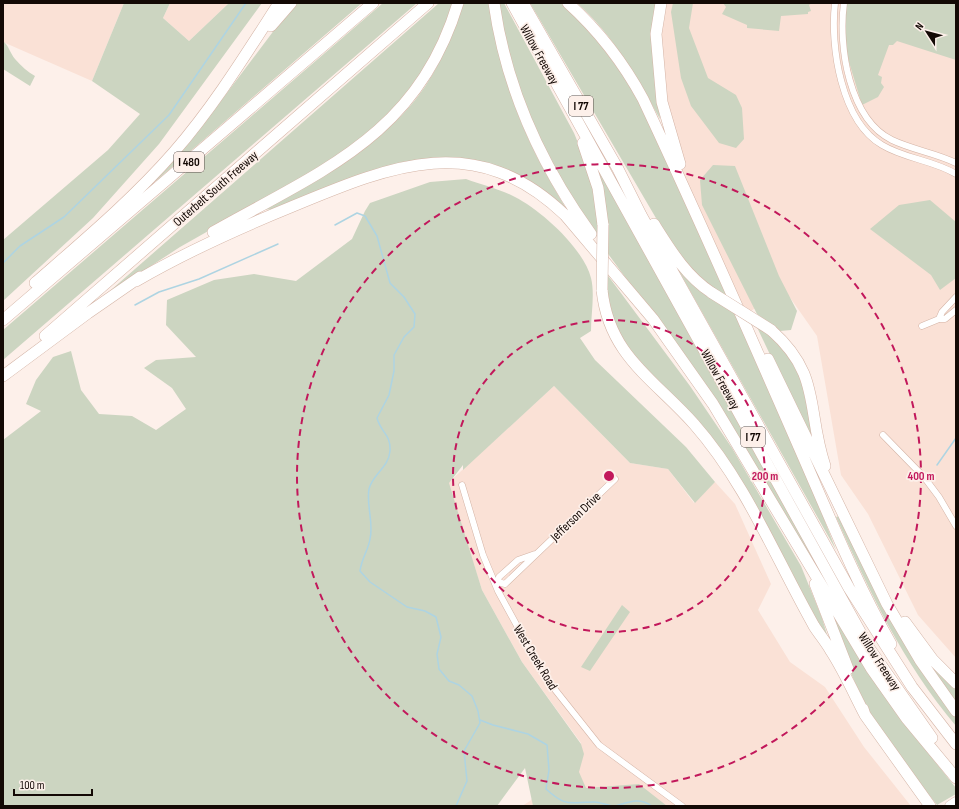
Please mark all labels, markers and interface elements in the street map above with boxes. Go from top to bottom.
north arrow [907,12,947,52]
text: N [912,20,926,33]
street label: Willow Freeway [516,22,562,87]
road number: I 77 [569,96,593,116]
street label: Outerbelt South Freeway [170,147,262,230]
road number: I 480 [174,152,204,172]
street label: Willow Freeway [697,347,743,412]
road number: I 77 [741,427,765,447]
centre of rings [602,469,616,483]
text: 200 m [752,469,778,484]
text: 400 m [908,469,934,484]
street label: Jefferson Drive [546,489,604,545]
street label: West Creek Road [509,622,561,693]
street label: Willow Freeway [854,629,904,694]
scale bar [14,771,92,797]
text: 100 m [20,778,45,793]

